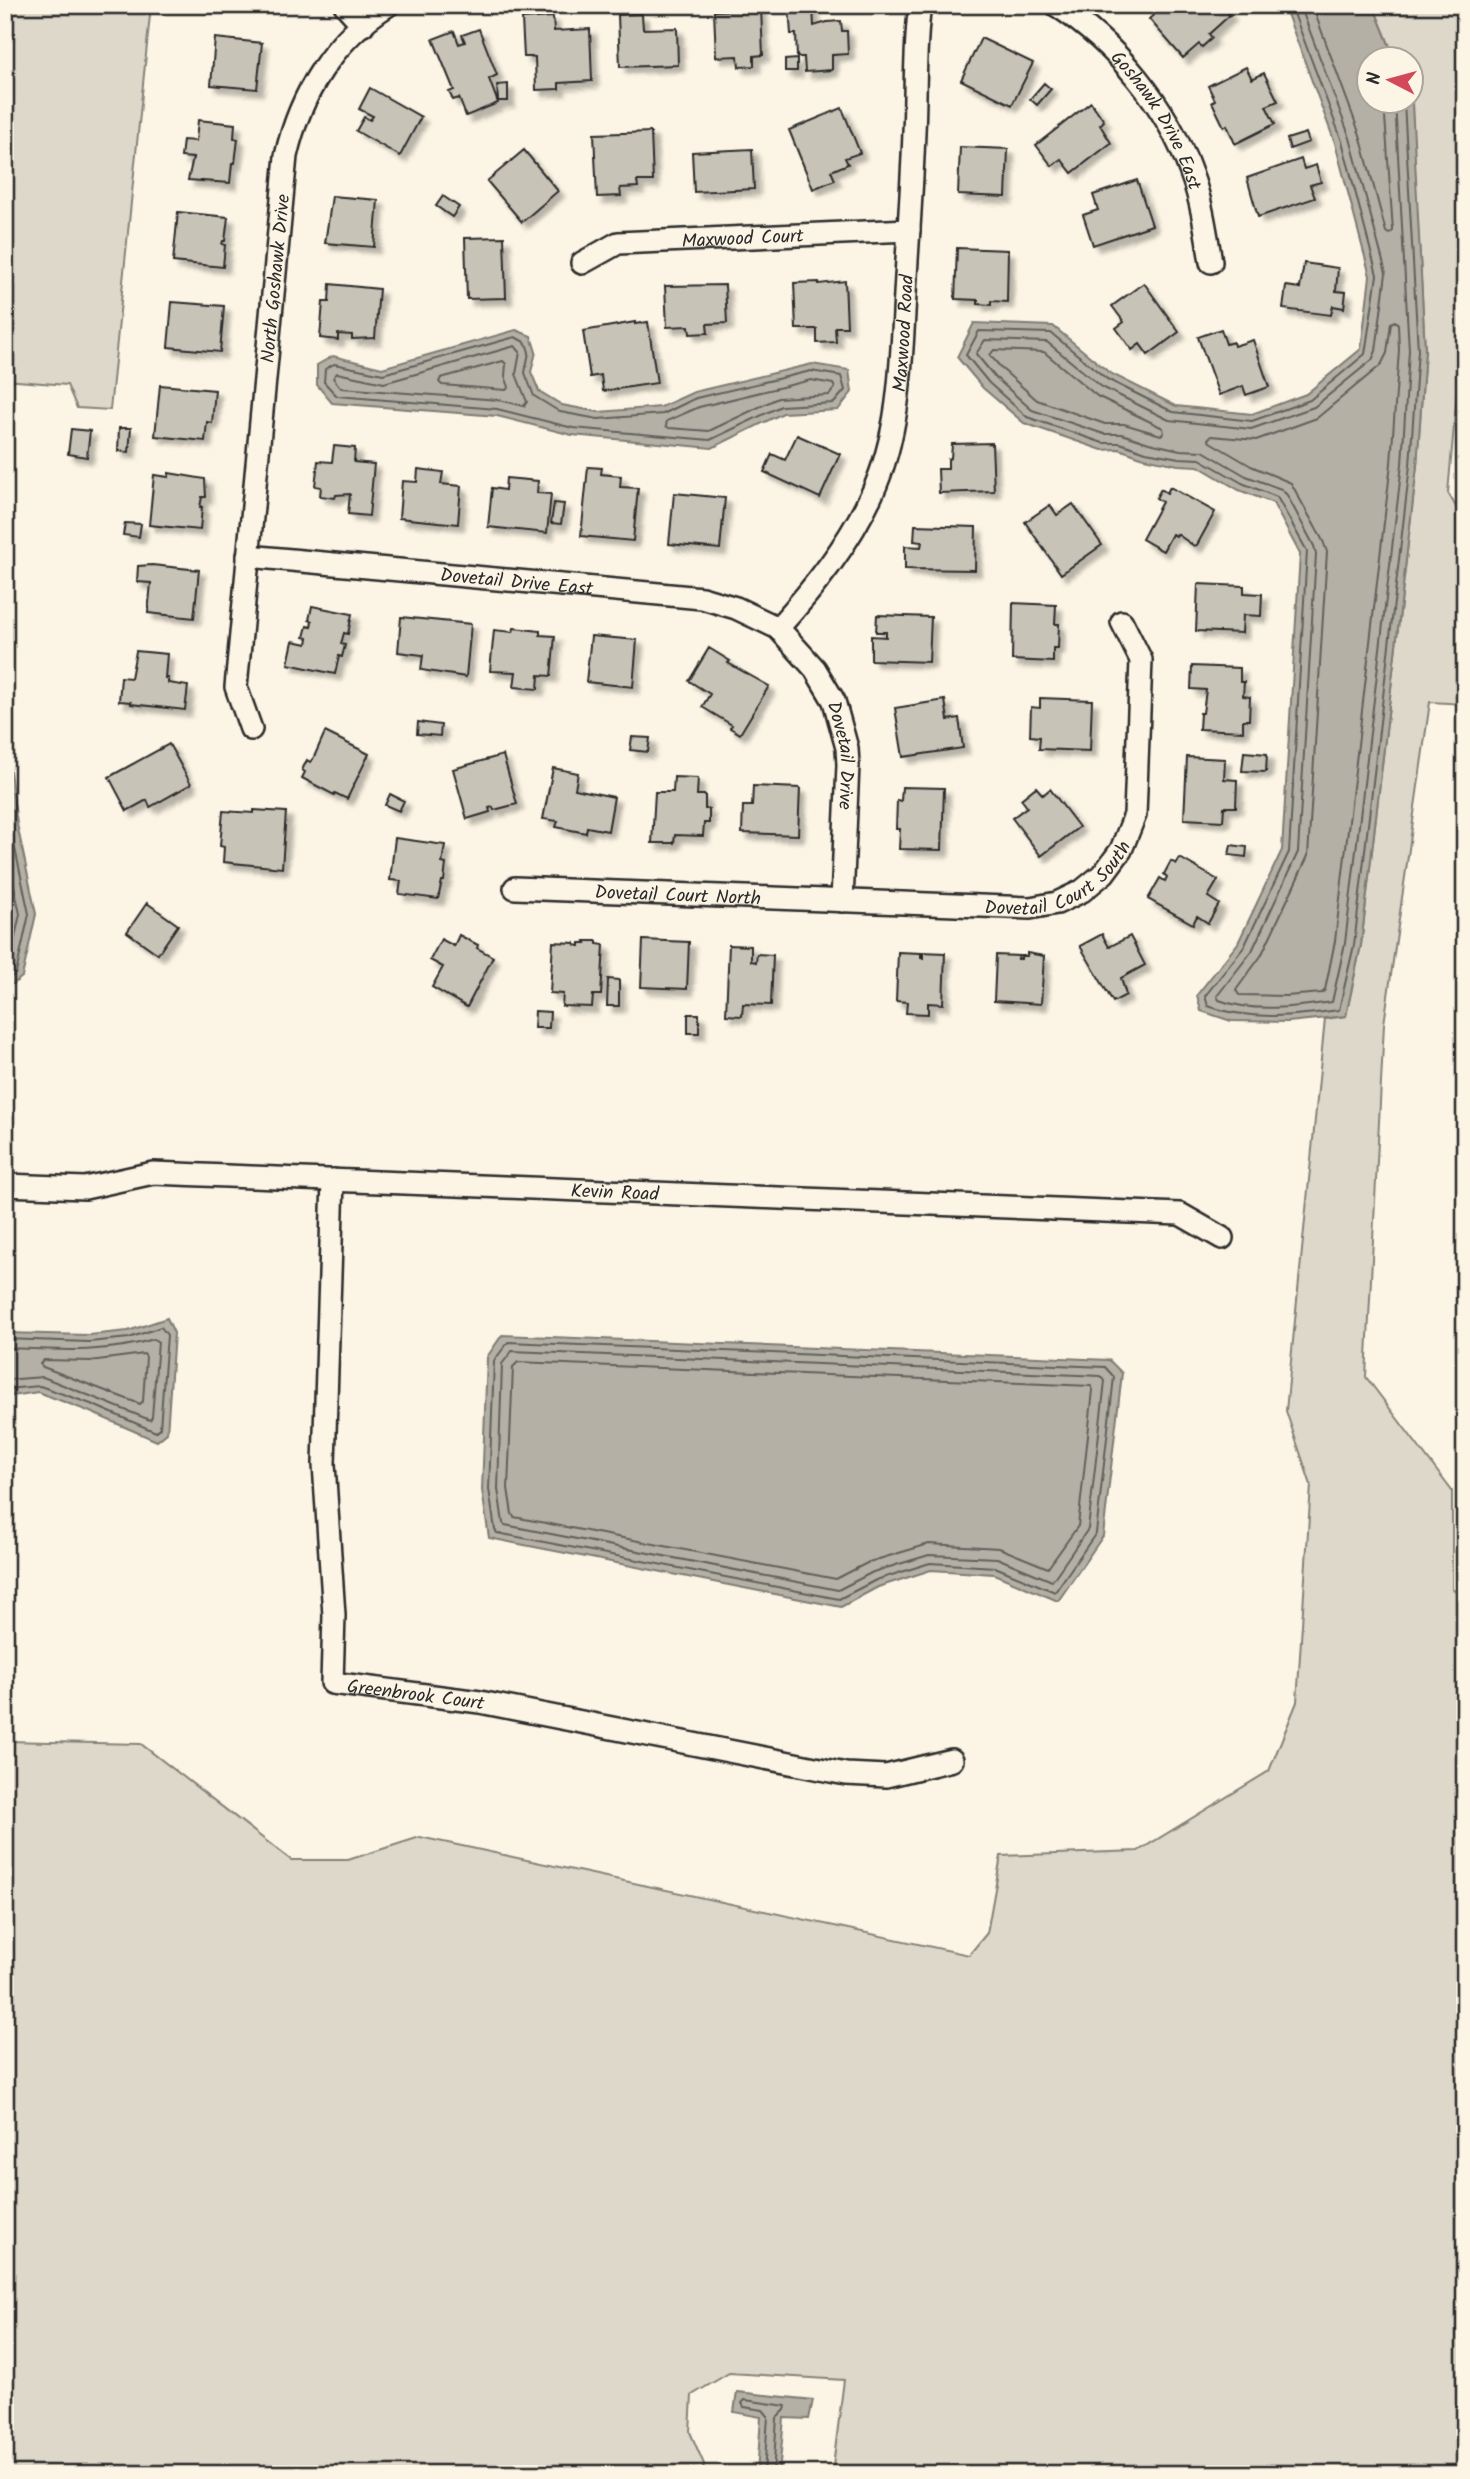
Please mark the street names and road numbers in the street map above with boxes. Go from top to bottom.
street label: Goshawk Drive East [1102,44,1209,194]
street label: North Goshawk Drive [254,192,299,364]
street label: Maxwood Court [681,222,805,257]
street label: Maxwood Road [885,273,923,393]
street label: Dovetail Drive East [439,561,595,605]
street label: Dovetail Drive [818,698,861,811]
street label: Dovetail Court South [984,837,1140,925]
street label: Dovetail Court North [594,878,761,915]
street label: Kevin Road [570,1177,660,1210]
street label: Greenbrook Court [345,1672,487,1720]

